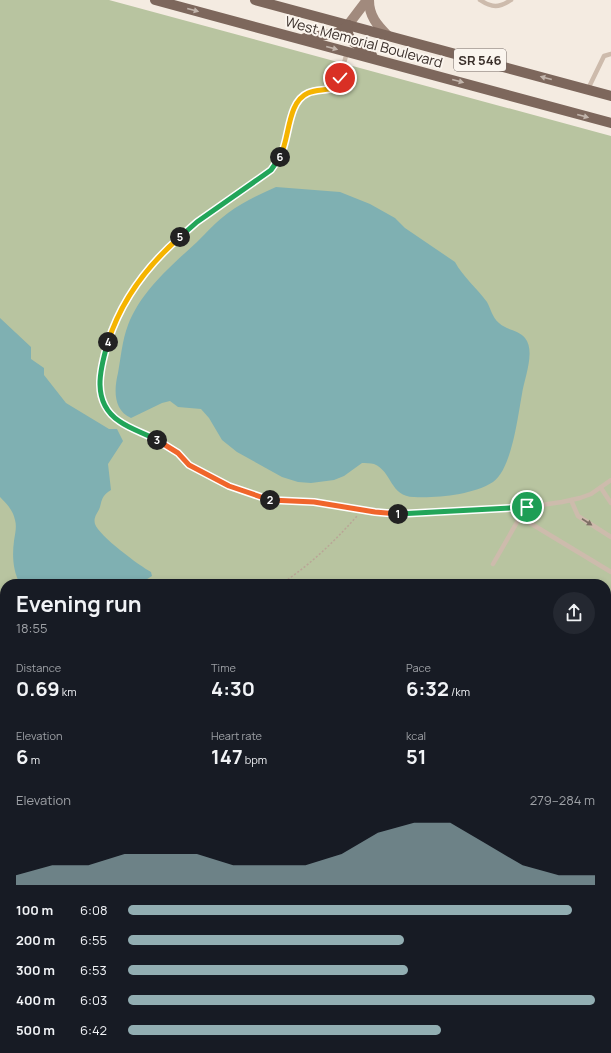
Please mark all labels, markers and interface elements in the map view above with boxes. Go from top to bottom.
one-way arrow [187,7,199,13]
street label: West Memorial Boulevard [283,11,445,72]
one-way arrow [326,45,338,51]
road number: SR 546 [454,49,506,71]
pin [323,61,357,95]
icon: check [329,67,351,89]
one-way arrow [540,75,553,81]
one-way arrow [451,79,464,85]
one-way arrow [577,113,589,119]
pin: 6 [270,147,290,167]
text: 6 [277,149,283,164]
pin: 5 [170,227,190,247]
text: 5 [177,229,183,244]
pin: 4 [98,332,118,352]
text: 4 [105,334,111,349]
pin: 3 [147,430,167,450]
text: 3 [154,432,160,447]
pin: 2 [260,490,280,510]
pin [510,490,544,524]
text: 2 [267,492,273,507]
icon: arrive [516,496,538,518]
pin: 1 [388,504,408,524]
text: 1 [396,506,400,521]
one-way arrow [581,518,593,525]
text: Evening run [16,589,141,619]
button: share [553,592,595,634]
text: 18:55 [16,619,48,637]
text: Distance [16,660,61,675]
text: Time [211,660,236,675]
text: Pace [406,660,431,675]
text: 0.69 [16,675,60,702]
text: 4:30 [211,675,255,702]
text: 6:32 [406,675,449,702]
text: km [60,684,77,699]
text: /km [449,684,470,699]
text: Elevation [16,728,62,743]
text: Heart rate [211,728,262,743]
text: kcal [406,728,426,743]
text: 6 [16,743,28,770]
text: 147 [211,743,243,770]
text: 51 [406,743,426,770]
text: m [28,752,40,767]
text: bpm [243,752,267,767]
text: Elevation [16,791,71,809]
text: 279–284 m [530,791,595,809]
text: 100 m [16,901,53,919]
text: 6:08 [80,901,107,919]
text: 200 m [16,931,55,949]
text: 6:55 [80,931,107,949]
text: 300 m [16,961,55,979]
text: 6:53 [80,961,107,979]
text: 400 m [16,991,55,1009]
text: 6:03 [80,991,107,1009]
text: 500 m [16,1021,55,1039]
text: 6:42 [80,1021,107,1039]

